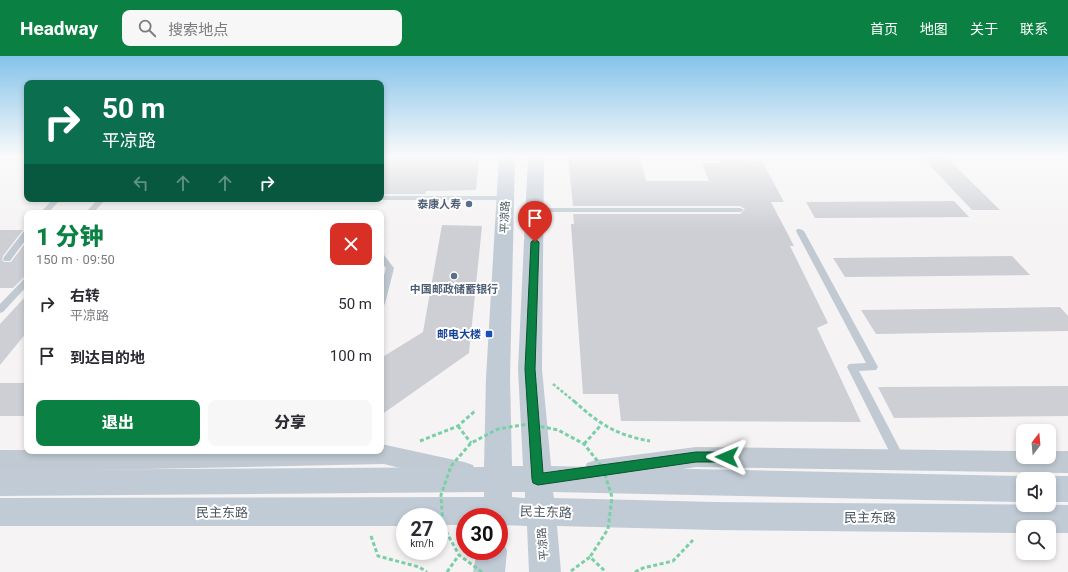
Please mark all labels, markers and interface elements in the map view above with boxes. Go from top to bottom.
search box [122,10,402,46]
text: Headway [20,17,98,40]
icon: search [136,17,158,39]
text: 搜索地点 [168,21,228,39]
text: 首页 [870,21,898,37]
text: 地图 [920,21,948,37]
text: 关于 [970,21,998,37]
text: 联系 [1020,21,1048,37]
text: 50 m [102,92,165,125]
icon: right [36,96,88,148]
text: 平凉路 [102,130,156,151]
icon: left [130,172,152,194]
icon: ahead [172,172,194,194]
icon: ahead [214,172,236,194]
icon: right [256,172,278,194]
place label: 泰康人寿 [417,198,461,211]
marker: 泰康人寿 [464,199,474,209]
street label: 平凉路 [498,200,512,234]
pin [518,201,552,242]
icon: arrive [524,207,546,229]
text: 1 分钟 [36,223,104,251]
button: close [330,223,372,265]
text: 150 m · 09:50 [36,252,115,267]
marker: 中国邮政储蓄银行 [449,271,459,281]
place label: 中国邮政储蓄银行 [410,283,498,296]
text: 右转 [70,287,100,305]
icon: right [36,293,58,315]
text: 50 m [338,295,372,313]
text: 平凉路 [70,308,109,323]
place label: 邮电大楼 [437,328,481,341]
marker: 邮电大楼 [484,329,494,339]
icon: arrive [36,345,58,367]
text: 100 m [330,347,372,365]
text: 到达目的地 [70,349,145,367]
button: 退出 [36,400,200,446]
button: 分享 [208,400,372,446]
north arrow [1016,424,1056,464]
map controls [1016,424,1056,560]
position arrow [706,436,748,478]
button: sound [1016,472,1056,512]
street label: 民主东路 [520,504,572,520]
street label: 民主东路 [196,505,248,520]
speed limit sign: 30 [456,508,508,560]
street label: 民主东路 [844,510,896,525]
text: 27 [411,517,433,541]
button: search [1016,520,1056,560]
street label: 平凉路 [535,527,551,561]
text: km/h [410,538,434,549]

